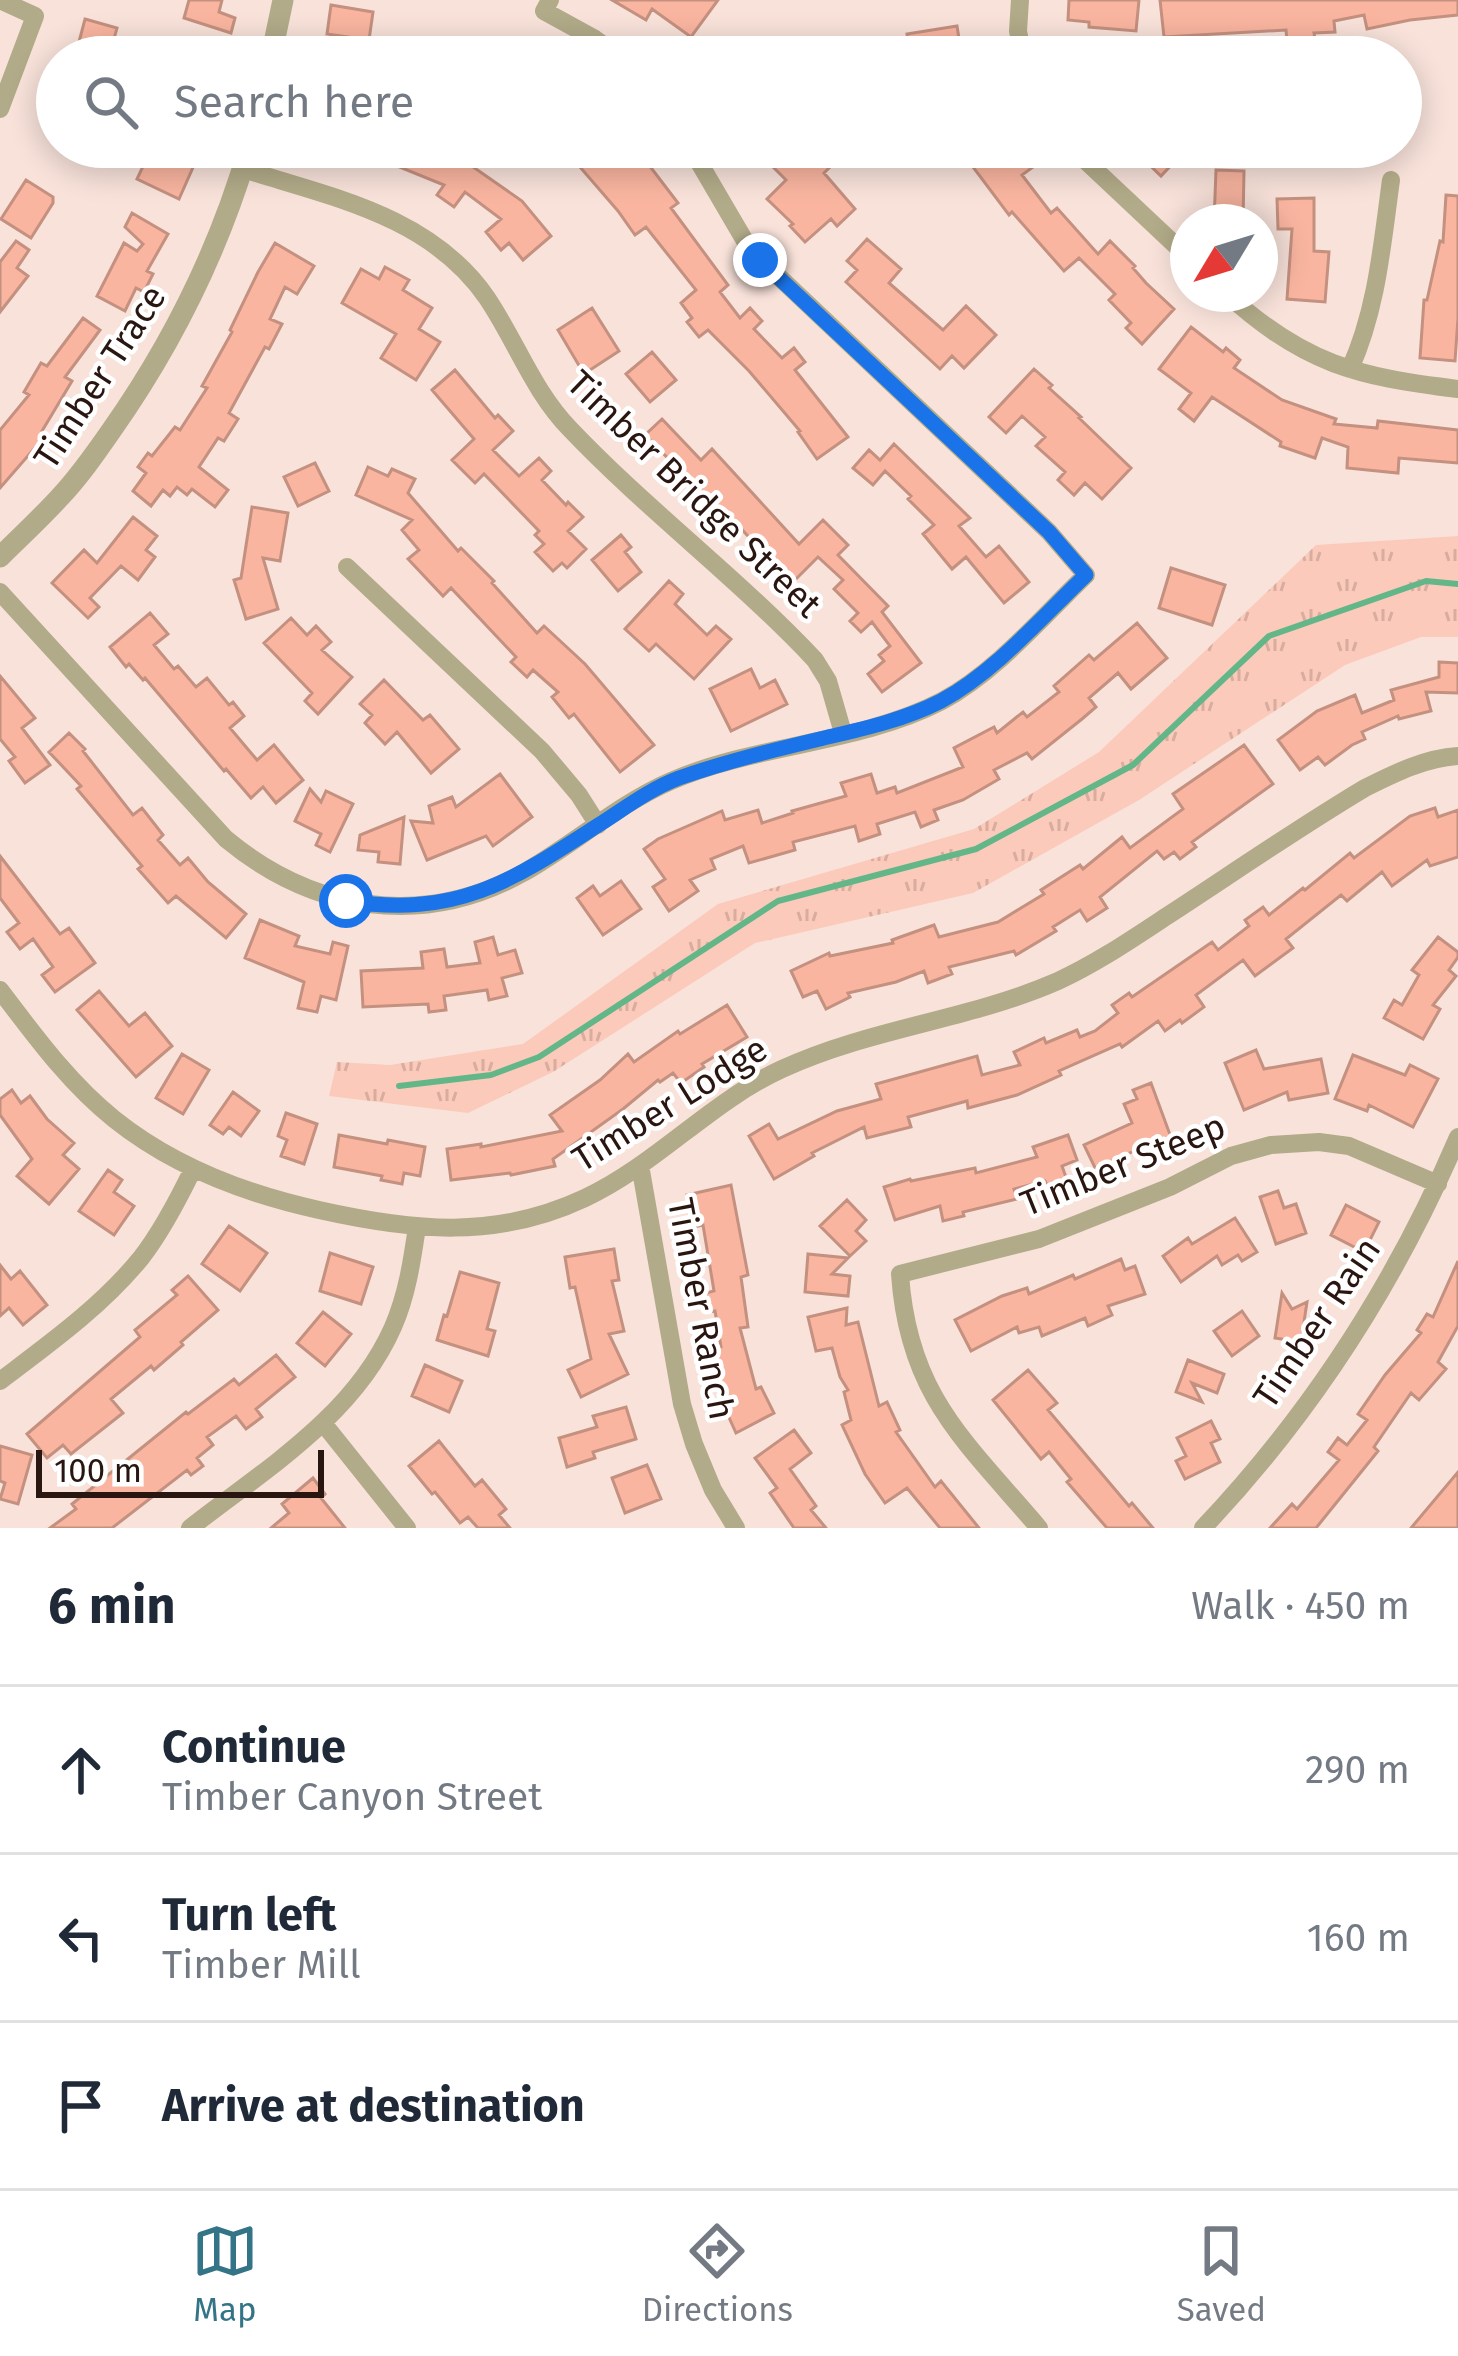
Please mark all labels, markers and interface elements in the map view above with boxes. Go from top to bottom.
search box [36,36,1422,168]
icon: search [78,69,144,135]
text: Search here [174,75,414,129]
north arrow [1170,204,1278,312]
route end [733,233,787,287]
street label: Timber Trace [24,277,176,477]
street label: Timber Bridge Street [558,361,830,627]
route start [319,874,373,928]
street label: Timber Lodge [564,1027,776,1181]
street label: Timber Steep [1014,1104,1232,1226]
street label: Timber Ranch [658,1195,744,1423]
street label: Timber Rain [1244,1229,1390,1417]
scale bar [36,1444,324,1497]
text: 100 m [54,1451,142,1491]
text: 6 min [48,1575,176,1637]
text: Walk · 450 m [1191,1583,1410,1629]
text: Continue [162,1720,346,1774]
icon: ahead [48,1737,114,1803]
text: 290 m [1305,1747,1410,1793]
text: Timber Canyon Street [162,1774,542,1820]
text: Turn left [162,1888,336,1942]
icon: left [48,1905,114,1971]
text: 160 m [1307,1915,1410,1961]
text: Timber Mill [162,1942,361,1988]
icon: arrive [48,2073,114,2139]
text: Arrive at destination [162,2079,585,2133]
tab: Map [192,2218,258,2330]
tab: Directions [642,2218,793,2330]
tab: Saved [1177,2218,1266,2330]

